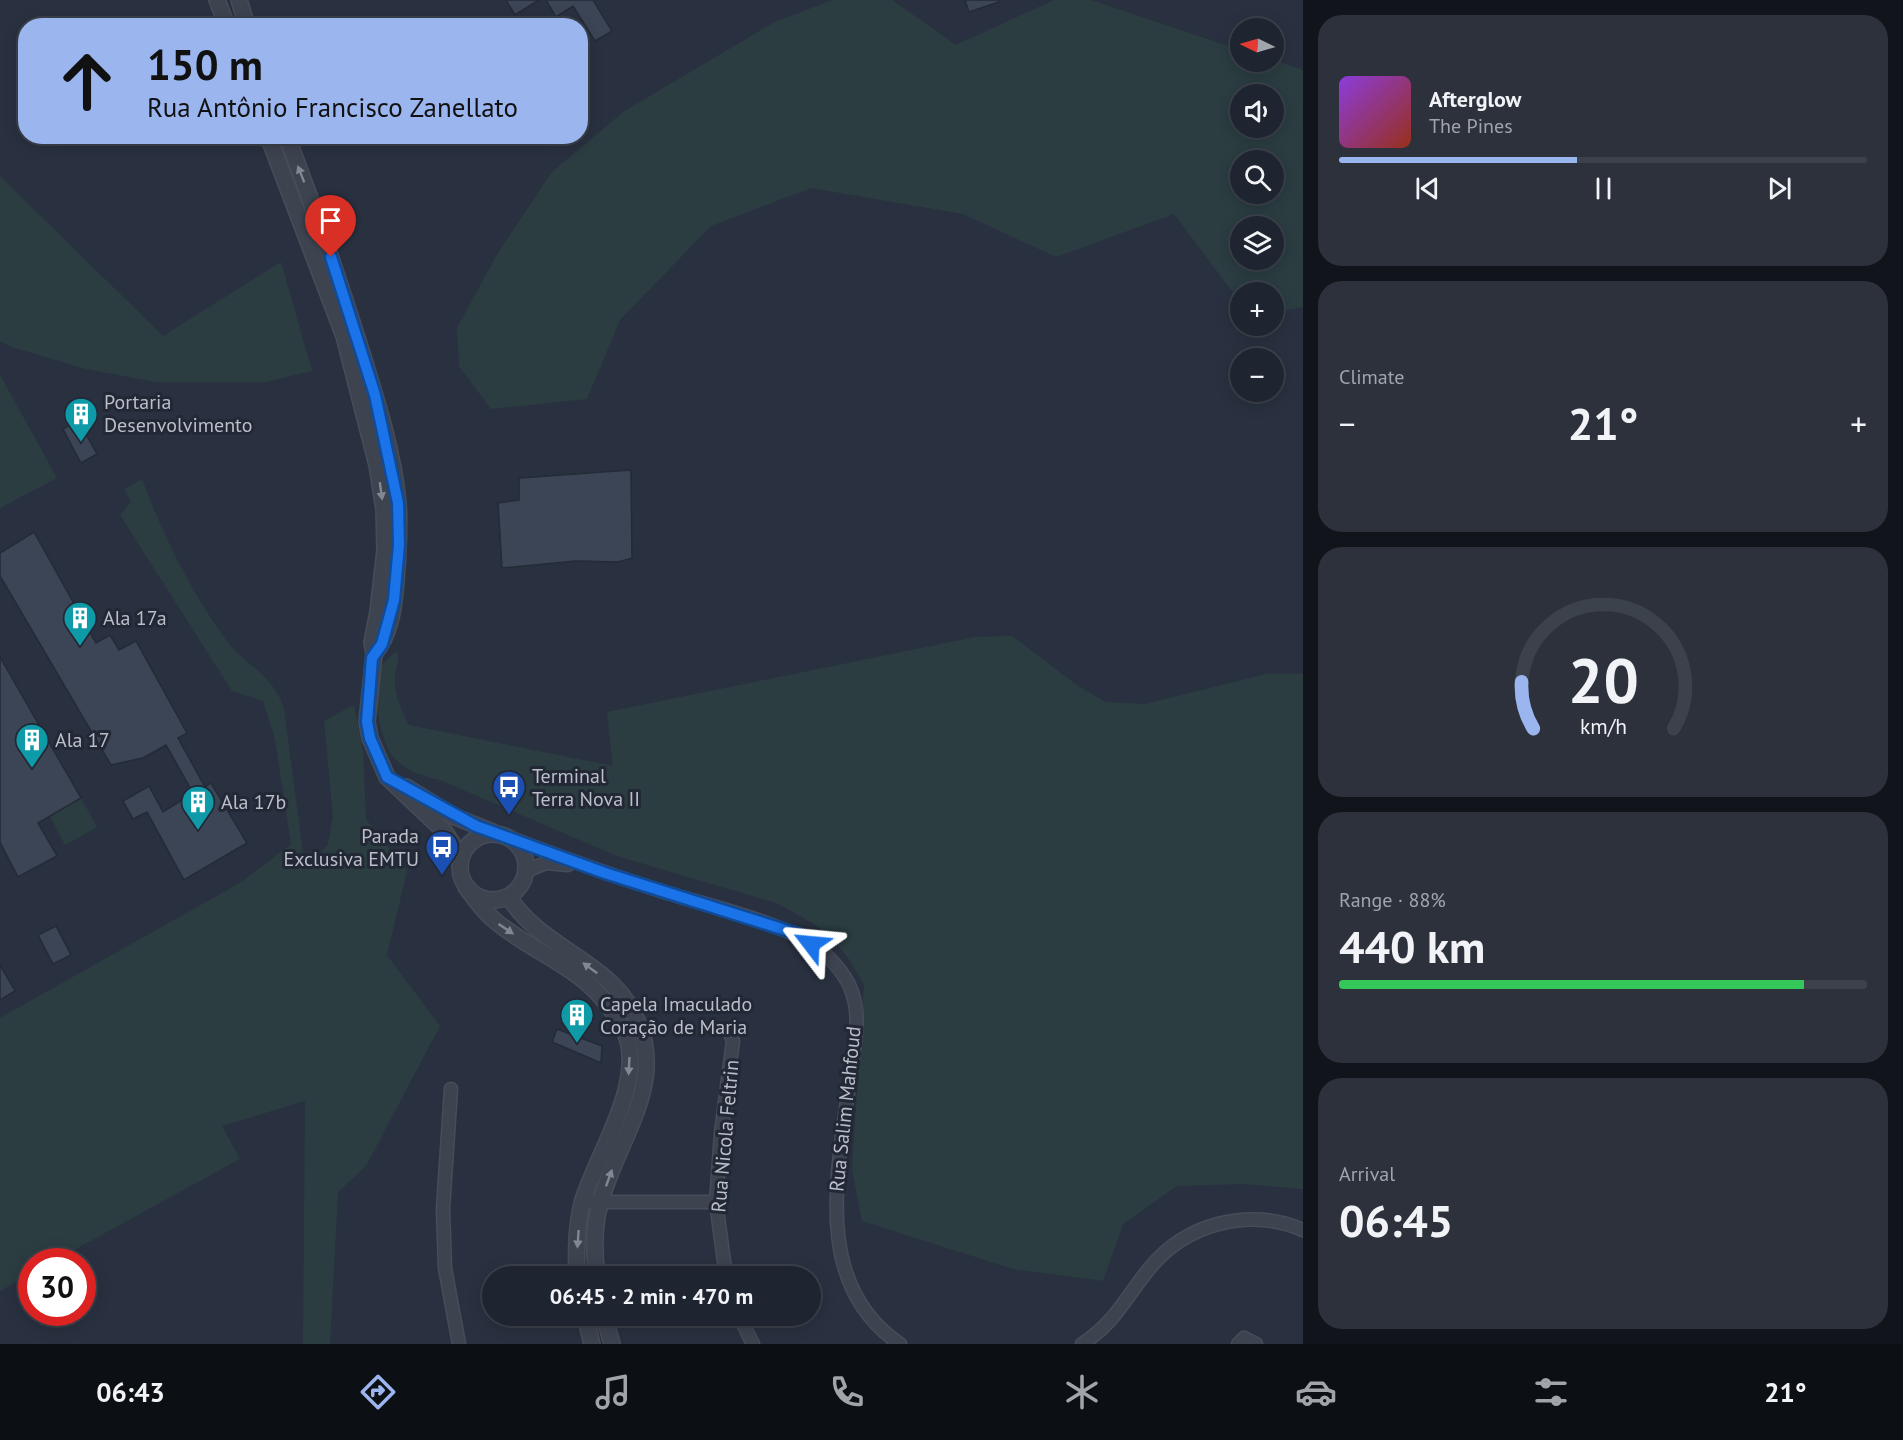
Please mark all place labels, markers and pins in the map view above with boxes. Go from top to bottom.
pin [305,195,356,257]
place label: Portaria Desenvolvimento [104,389,252,438]
building icon: Portaria Desenvolvimento [63,396,99,443]
building icon: Ala 17a [62,600,98,647]
place label: Ala 17a [103,605,167,631]
building icon: Ala 17 [14,722,50,769]
place label: Ala 17 [55,727,110,753]
place label: Terminal Terra Nova II [532,763,640,812]
bus stop icon: Terminal Terra Nova II [491,769,527,816]
building icon: Ala 17b [180,784,216,831]
place label: Ala 17b [221,789,286,815]
place label: Parada Exclusiva EMTU [283,823,419,872]
bus stop icon: Parada Exclusiva EMTU [424,829,460,876]
place label: Capela Imaculado Coração de Maria [600,991,752,1040]
building icon: Capela Imaculado Coração de Maria [559,997,595,1044]

